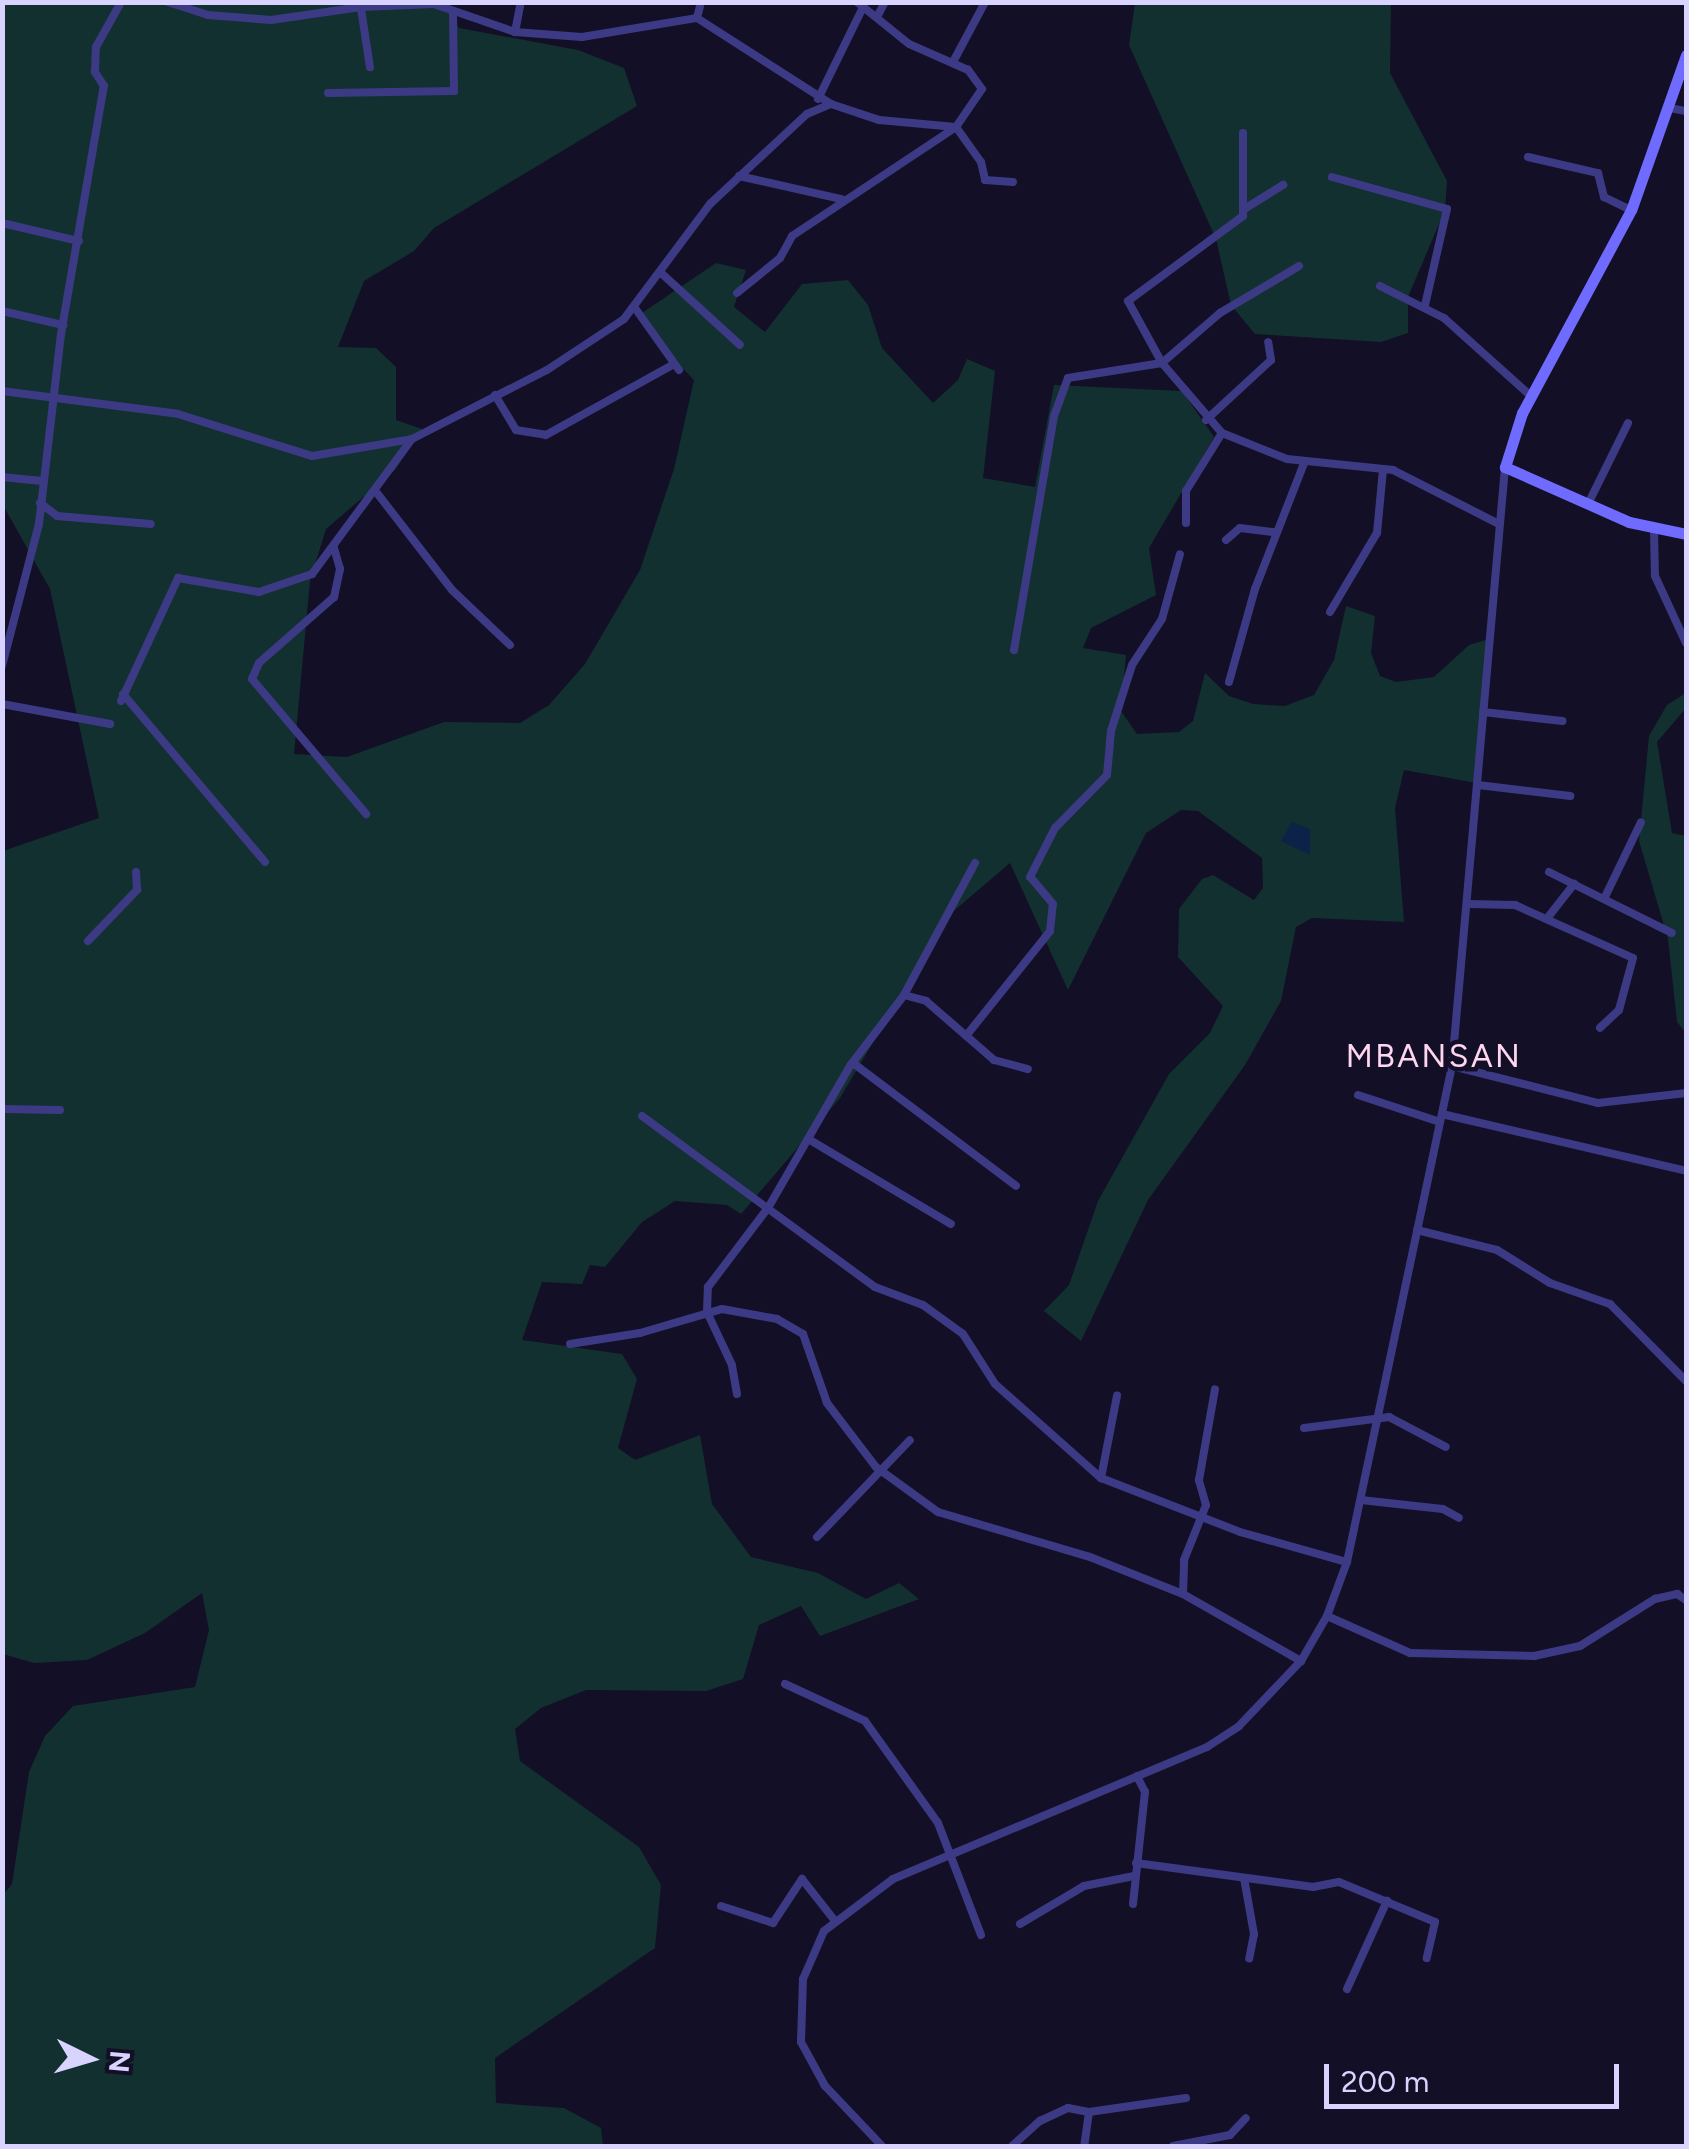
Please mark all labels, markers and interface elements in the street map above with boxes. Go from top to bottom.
district label: MBANSAN [1346,1037,1522,1075]
north arrow [40,2009,140,2109]
scale bar [1329,2044,1624,2106]
text: N [102,2049,138,2074]
text: 200 m [1341,2063,1429,2100]

